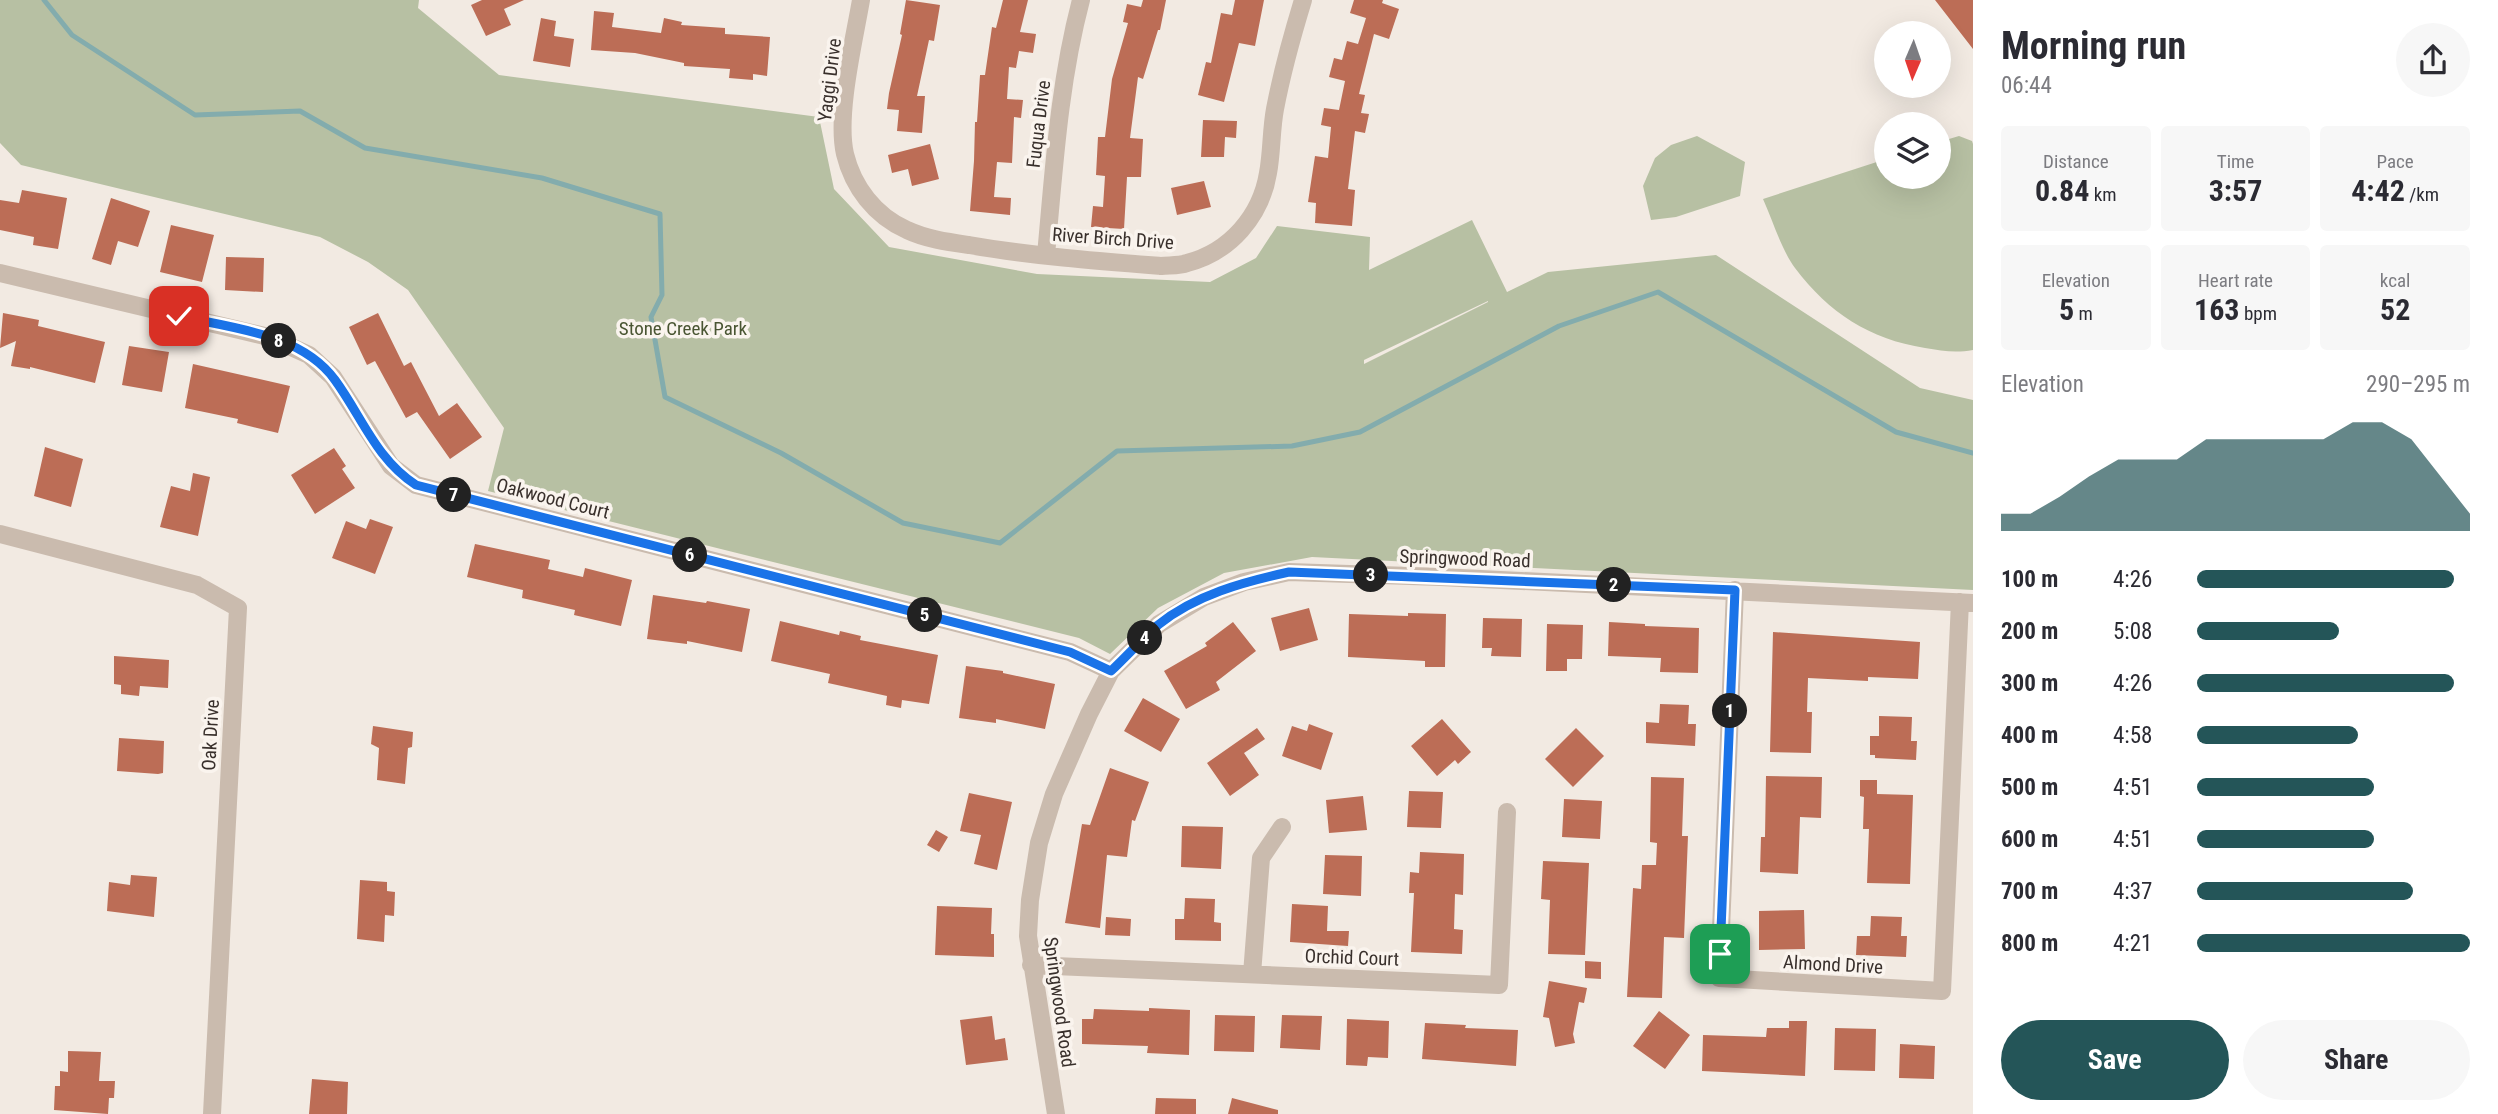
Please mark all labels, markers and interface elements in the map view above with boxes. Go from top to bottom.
north arrow [1874,21,1951,98]
map controls [1874,21,1951,189]
button: share [2396,23,2470,97]
text: Morning run [2001,24,2186,68]
street label: Yaggi Drive [813,37,846,123]
text: 06:44 [2001,72,2052,99]
street label: Fuqua Drive [1022,79,1055,169]
button: layers [1874,112,1951,189]
text: Distance [2043,150,2109,173]
text: Time [2217,150,2254,173]
text: Pace [2377,150,2414,173]
text: 0.84 [2035,173,2089,208]
text: 3:57 [2209,173,2262,208]
text: 4:42 [2351,173,2405,208]
text: km [2089,183,2117,206]
text: /km [2405,183,2439,206]
street label: River Birch Drive [1051,223,1175,254]
text: Elevation [2042,269,2110,292]
text: Heart rate [2198,269,2273,292]
text: kcal [2380,269,2410,292]
pin [149,286,209,346]
text: 5 [2059,292,2074,327]
text: 163 [2194,292,2240,327]
text: 52 [2380,292,2410,327]
icon: check [160,297,198,335]
text: m [2074,302,2093,325]
text: bpm [2240,302,2277,325]
park label: Stone Creek Park [619,317,748,340]
pin: 8 [262,324,296,358]
text: 8 [274,329,283,352]
text: Elevation [2001,371,2084,398]
text: 290–295 m [2366,371,2470,398]
street label: Oakwood Court [494,473,612,524]
pin: 7 [436,477,472,512]
text: 7 [449,483,458,506]
pin: 6 [672,538,708,572]
text: 6 [685,543,694,566]
street label: Springwood Road [1399,545,1531,572]
pin: 3 [1354,558,1388,592]
text: 3 [1366,563,1375,586]
text: 100 m [2001,566,2058,593]
text: 4:26 [2113,566,2152,593]
pin: 2 [1596,568,1632,602]
text: 2 [1609,573,1618,596]
pin: 5 [908,598,942,632]
text: 5 [920,603,929,626]
text: 200 m [2001,618,2058,645]
text: 5:08 [2113,618,2152,645]
pin: 4 [1128,620,1162,656]
text: 4 [1140,626,1149,649]
text: 300 m [2001,670,2058,697]
text: 4:26 [2113,670,2152,697]
pin: 1 [1712,694,1748,728]
street label: Oak Drive [197,699,224,771]
text: 1 [1725,699,1734,722]
text: 400 m [2001,722,2058,749]
text: 4:58 [2113,722,2152,749]
text: 500 m [2001,774,2058,801]
text: 4:51 [2113,774,2152,801]
text: 600 m [2001,826,2058,853]
text: 4:51 [2113,826,2152,853]
text: 700 m [2001,878,2058,905]
text: 4:37 [2113,878,2152,905]
pin [1690,924,1750,984]
text: 800 m [2001,930,2058,957]
text: 4:21 [2113,930,2152,957]
street label: Springwood Road [1039,935,1080,1069]
icon: arrive [1701,935,1739,973]
street label: Orchid Court [1304,944,1400,971]
street label: Almond Drive [1782,950,1884,979]
button: Save [2001,1020,2229,1100]
button: Share [2243,1020,2470,1100]

